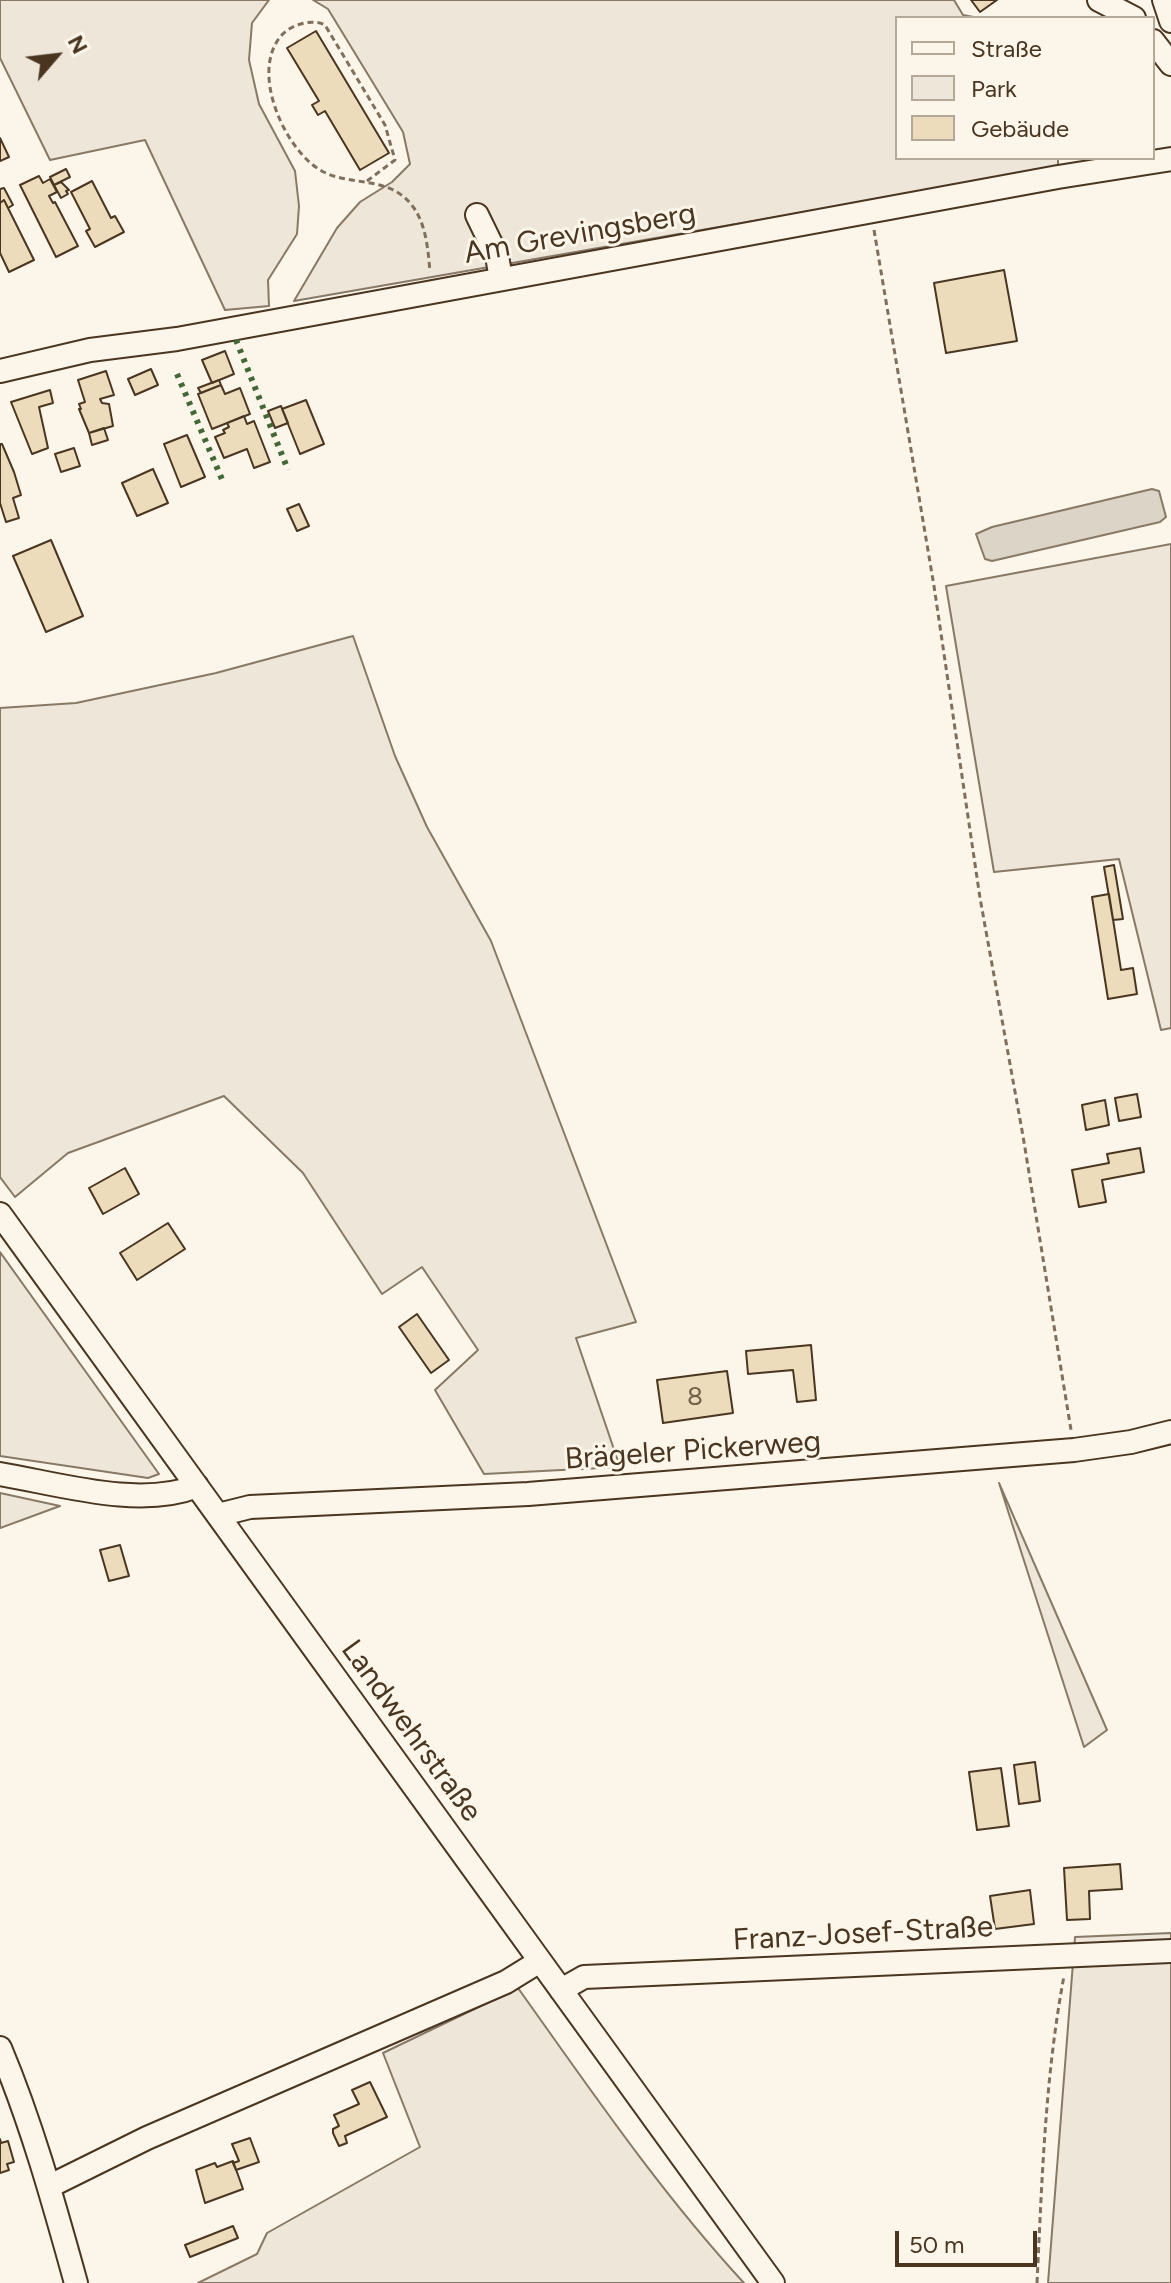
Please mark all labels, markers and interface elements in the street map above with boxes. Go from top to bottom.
north arrow [16,16,96,96]
legend [895,16,1155,160]
text: N [62,31,94,58]
text: Straße [971,34,1042,63]
text: Park [971,74,1017,103]
text: Gebäude [971,114,1069,143]
street label: Am Grevingsberg [461,196,699,272]
house number: 8 [687,1381,703,1413]
street label: Brägeler Pickerweg [564,1424,822,1478]
street label: Landwehrstraße [333,1633,489,1829]
street label: Franz-Josef-Straße [732,1909,994,1959]
scale bar [899,2215,1041,2265]
text: 50 m [909,2230,965,2259]

